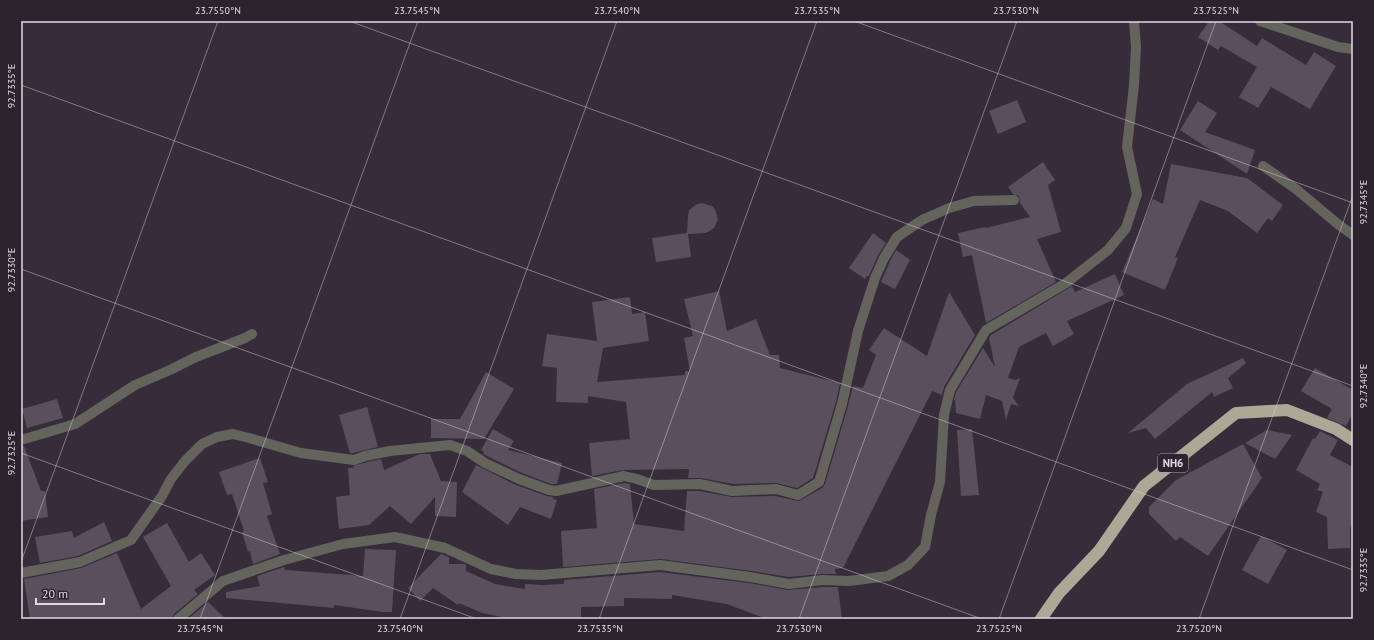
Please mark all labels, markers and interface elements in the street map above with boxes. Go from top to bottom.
text: 23.7550°N [195,4,241,17]
text: 23.7545°N [394,4,440,17]
text: 23.7540°N [594,4,640,17]
text: 23.7535°N [794,4,840,17]
text: 23.7530°N [993,4,1039,17]
text: 23.7525°N [1193,4,1239,17]
text: 92.7335°E [5,64,18,108]
text: 92.7345°E [1357,180,1370,224]
text: 92.7330°E [5,248,18,292]
text: 92.7340°E [1357,364,1370,408]
text: 92.7325°E [5,431,18,475]
road number: NH6 [1158,454,1188,472]
text: 92.7335°E [1357,548,1370,592]
scale bar [36,580,104,606]
text: 20 m [42,586,68,601]
text: 23.7545°N [177,622,223,635]
text: 23.7540°N [377,622,423,635]
text: 23.7535°N [577,622,623,635]
text: 23.7530°N [776,622,822,635]
text: 23.7525°N [976,622,1022,635]
text: 23.7520°N [1176,622,1222,635]

